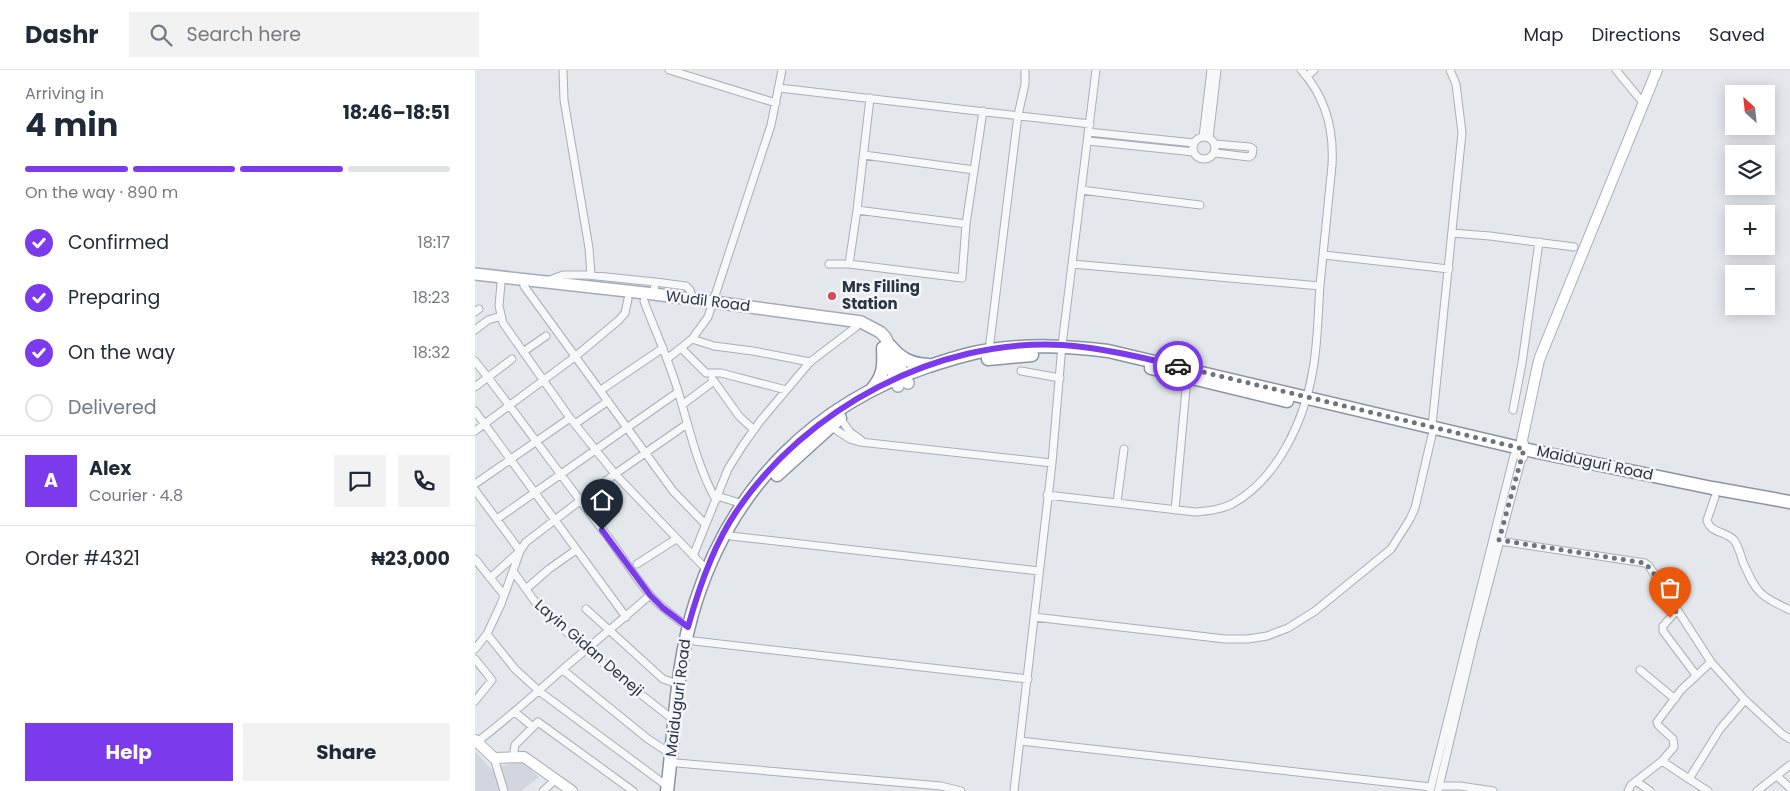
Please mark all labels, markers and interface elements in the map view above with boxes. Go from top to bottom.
search box [129,12,479,57]
text: Dashr [25,18,99,51]
icon: search [147,21,175,49]
text: Search here [187,21,301,48]
text: Map [1524,22,1563,47]
text: Directions [1591,22,1681,47]
text: Saved [1709,22,1765,47]
text: Arriving in [25,82,104,105]
north arrow [1725,85,1775,135]
map controls [1725,85,1775,315]
text: 18:46–18:51 [343,99,450,126]
text: 4 min [25,102,118,147]
button: layers [1725,145,1775,195]
text: On the way · 890 m [25,181,178,204]
button: + [1725,205,1775,255]
icon: check [25,229,53,257]
text: Confirmed [68,229,169,256]
text: 18:17 [418,231,450,254]
button: − [1725,265,1775,315]
place label: Mrs Filling Station [842,276,920,314]
icon: check [25,284,53,312]
text: Preparing [68,284,160,311]
street label: Wudil Road [665,285,751,316]
text: 18:23 [413,286,450,309]
marker: Mrs Filling Station [826,290,838,302]
icon: check [25,339,53,367]
text: On the way [68,339,175,366]
text: 18:32 [413,341,450,364]
courier [1153,341,1203,391]
icon: car [1164,352,1192,380]
text: Delivered [68,394,157,421]
street label: Maiduguri Road [1535,440,1655,485]
text: Alex [89,455,131,482]
button: chat [334,455,386,507]
button: phone [398,455,450,507]
text: A [44,467,58,494]
pin [581,479,623,530]
text: Courier · 4.8 [89,484,183,507]
icon: home [588,486,616,514]
text: Order #4321 [25,545,140,572]
text: ₦23,000 [371,545,450,572]
pin [1649,567,1691,618]
icon: bag [1656,574,1684,602]
street label: Layin Gidan Deneji [530,594,648,701]
street label: Maiduguri Road [660,638,695,758]
button: Help [25,723,233,781]
button: Share [243,723,450,781]

